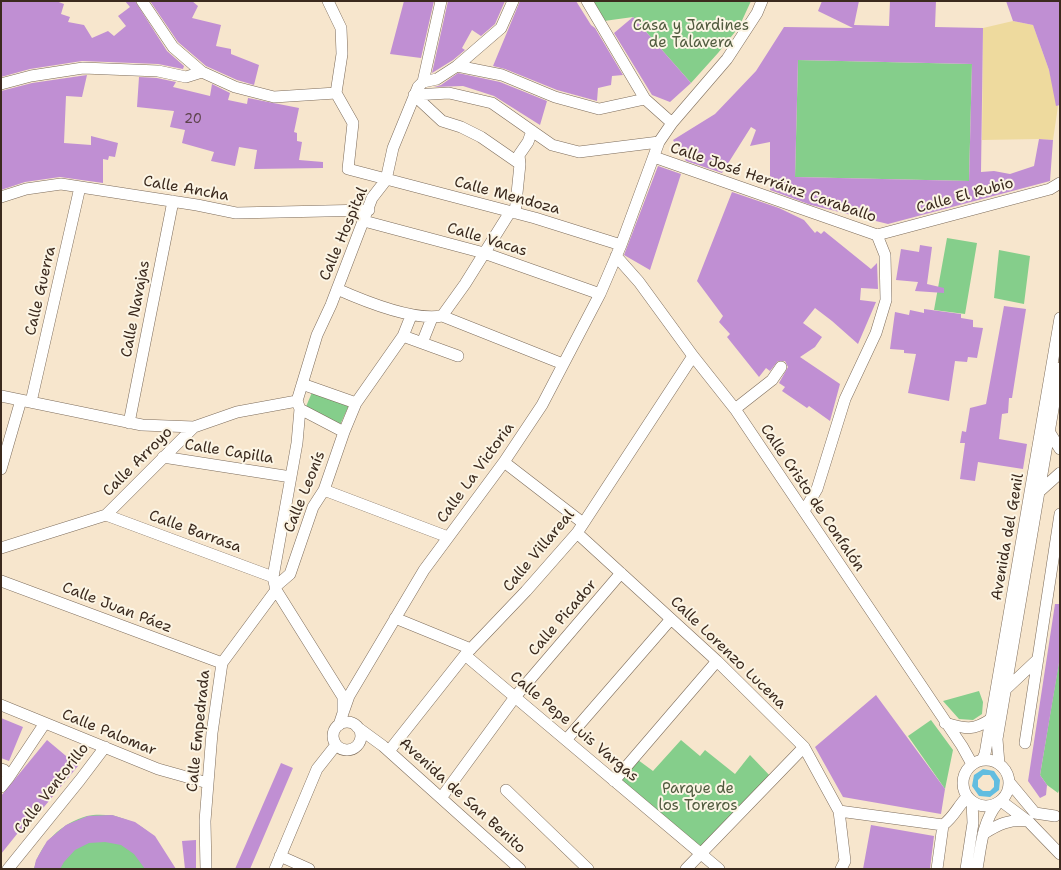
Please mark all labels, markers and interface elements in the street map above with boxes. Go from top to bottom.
park label: Casa y Jardines de Talavera [633,17,749,52]
house number: 20 [184,112,202,128]
street label: Calle José Herráinz Caraballo [668,139,878,227]
street label: Calle Ancha [142,173,230,205]
street label: Calle Mendoza [452,173,562,219]
street label: Calle El Rubio [914,174,1016,218]
street label: Calle Hospital [316,184,372,284]
street label: Calle Vacas [445,219,529,261]
street label: Calle Guerra [22,245,60,337]
street label: Calle Navajas [118,259,154,359]
street label: Calle La Victoria [434,419,518,527]
street label: Calle Cristo de Confalón [756,421,868,575]
street label: Calle Arroyo [99,423,177,501]
street label: Calle Capilla [183,436,275,468]
street label: Calle Leonís [280,449,330,535]
street label: Avenida del Genil [988,472,1028,602]
street label: Calle Villareal [499,506,579,596]
street label: Calle Barrasa [146,507,244,557]
street label: Calle Picador [525,576,601,660]
street label: Calle Juan Páez [60,579,174,637]
street label: Calle Lorenzo Lucena [666,593,790,713]
street label: Calle Pepe Luis Vargas [506,668,642,786]
street label: Calle Empedrada [184,669,214,793]
street label: Calle Palomar [59,706,159,760]
street label: Avenida de San Benito [395,734,529,858]
street label: Calle Ventorillo [11,740,93,838]
park label: Parque de los Toreros [658,780,738,815]

